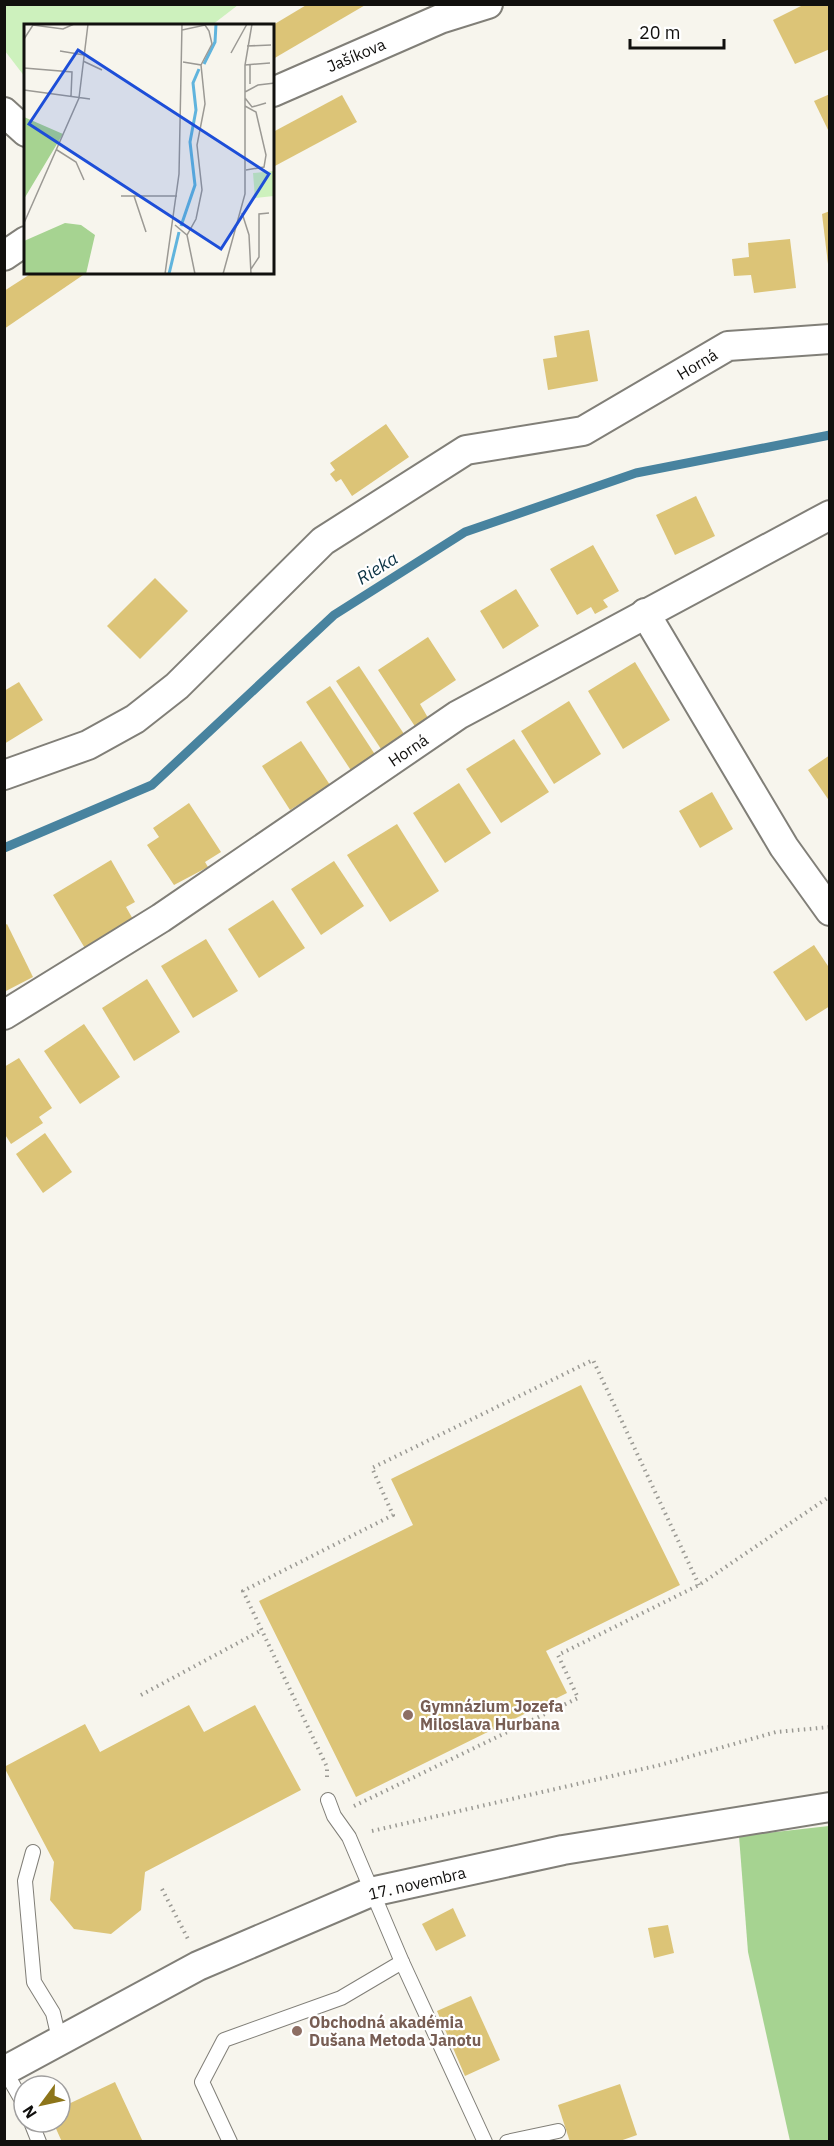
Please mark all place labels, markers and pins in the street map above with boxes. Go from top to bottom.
place label: Gymnázium Jozefa Miloslava Hurbana [420,1696,563,1734]
marker: Gymnázium Jozefa Miloslava Hurbana [401,1708,415,1722]
place label: Obchodná akadémia Dušana Metoda Janotu [309,2012,481,2050]
marker: Obchodná akadémia Dušana Metoda Janotu [290,2024,304,2038]

